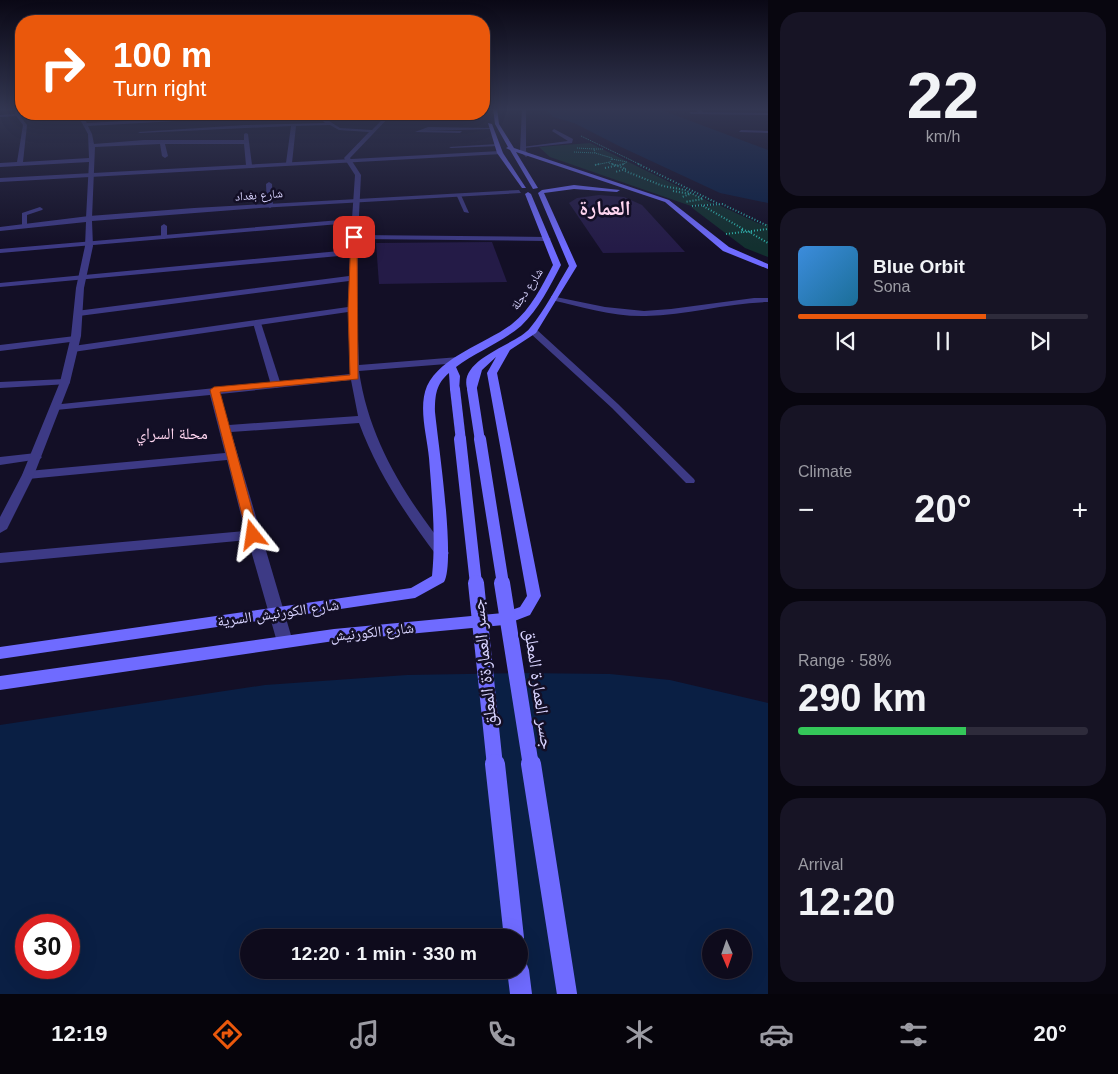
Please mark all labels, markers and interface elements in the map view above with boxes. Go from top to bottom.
icon: right [30,35,95,100]
text: 100 m [113,35,212,74]
text: 22 [907,59,979,132]
text: Turn right [113,76,206,101]
text: km/h [926,128,960,145]
street label: شارع بغداد [235,186,284,205]
district label: العمارة [579,196,631,219]
pin [333,216,375,258]
icon: arrive [340,223,368,251]
text: Blue Orbit [873,256,965,277]
street label: شارع دجلة [508,265,547,313]
text: Sona [873,278,910,295]
icon: previous [832,327,860,355]
icon: pause [929,327,957,355]
icon: next [1026,327,1054,355]
district label: محلة السراي [136,425,208,446]
text: Climate [798,463,852,480]
text: 20° [914,488,972,530]
text: − [798,494,814,525]
text: + [1072,494,1088,525]
position arrow [226,508,278,560]
street label: شارع الكورنيش السرية [216,596,340,631]
street label: جسر العمارةة المعلق [467,598,502,728]
street label: شارع الكورنيش [329,619,415,646]
street label: جسر العمارة المعلق [520,627,557,751]
text: Range · 58% [798,652,891,669]
text: 290 km [798,677,927,719]
text: Arrival [798,856,843,873]
text: 12:20 [798,881,895,923]
speed limit sign: 30 [15,914,80,979]
north arrow [702,929,752,979]
map controls [702,929,752,979]
text: 12:20 · 1 min · 330 m [291,943,477,964]
icon: directions [210,1017,245,1052]
icon: music [347,1017,382,1052]
icon: phone [484,1017,519,1052]
icon: climate [622,1017,657,1052]
icon: car [759,1017,794,1052]
icon: filters [896,1017,931,1052]
text: 12:19 [51,1021,107,1046]
text: 20° [1034,1021,1067,1046]

